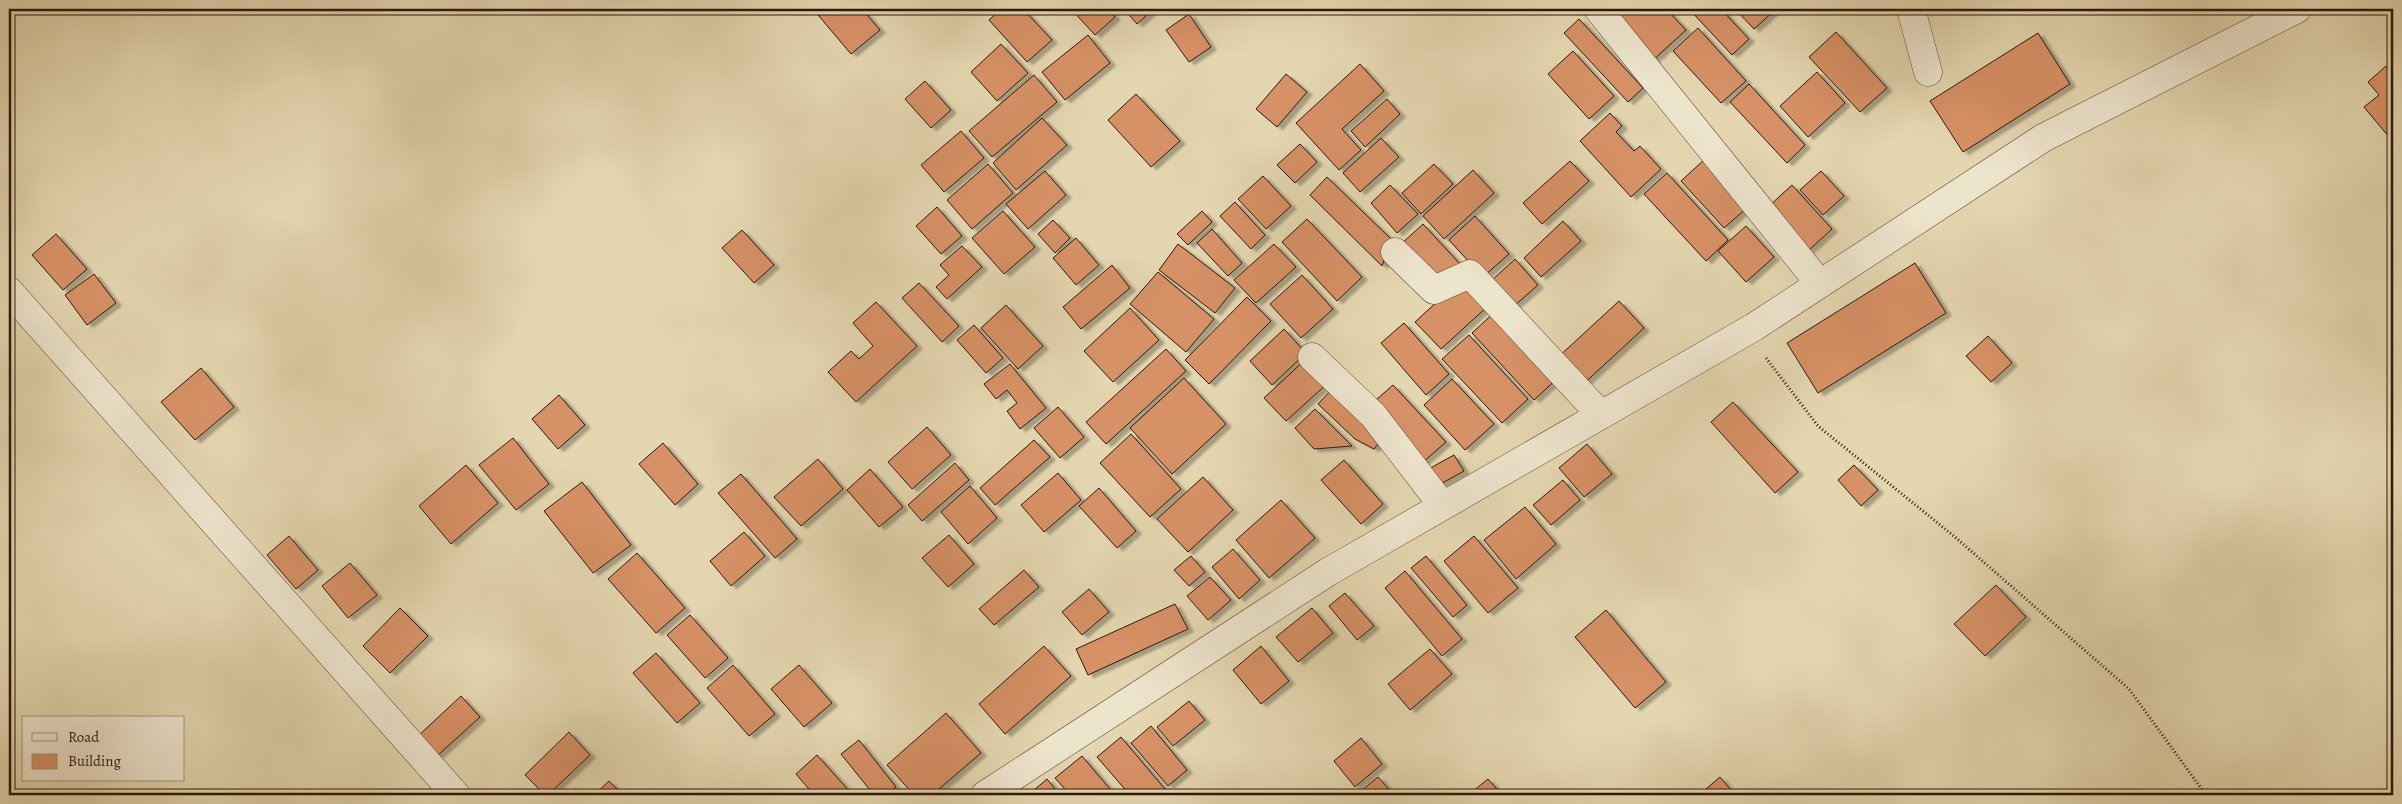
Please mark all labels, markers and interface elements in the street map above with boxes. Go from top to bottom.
legend [22,716,185,782]
text: Road [68,727,100,747]
text: Building [68,751,121,771]

